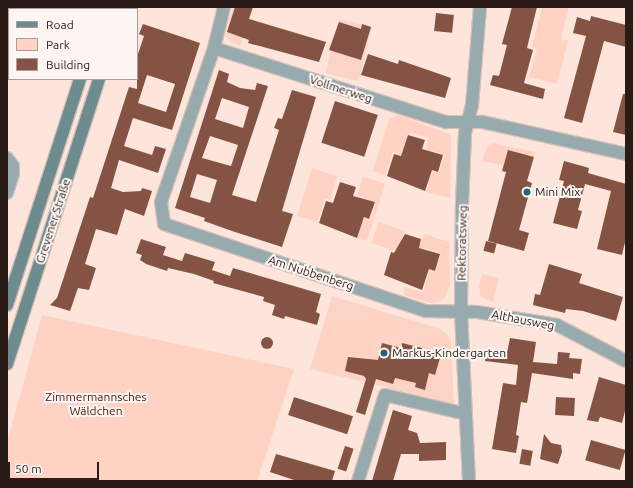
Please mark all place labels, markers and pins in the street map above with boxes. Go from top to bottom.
place label: Mini Mix [535,185,580,199]
marker: Mini Mix [522,187,532,197]
place label: Markus-Kindergarten [392,346,506,360]
marker: Markus-Kindergarten [379,348,389,358]

